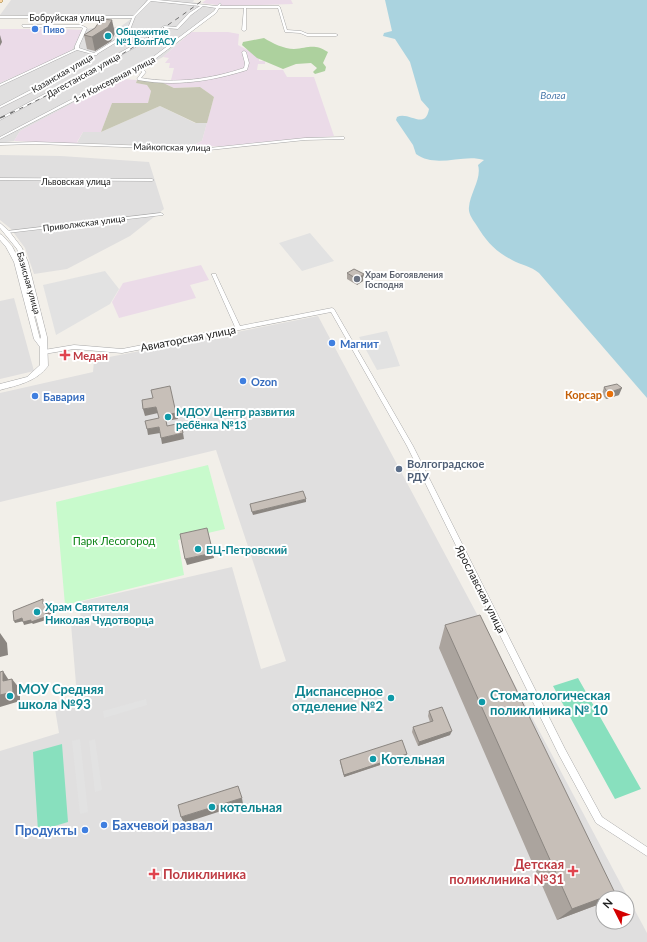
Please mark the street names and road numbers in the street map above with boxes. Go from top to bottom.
street label: Бобруйская улица [29,12,105,23]
street label: Дагестанская улица [44,50,122,100]
street label: Казанская улица [29,51,95,95]
street label: 1-я Консервная улица [71,54,157,104]
street label: Майкопская улица [133,141,211,153]
street label: Львовская улица [40,176,111,187]
street label: Приволжская улица [42,212,126,234]
street label: Базисная улица [15,251,43,315]
street label: Авиаторская улица [139,322,237,354]
street label: Ярославская улица [453,542,509,635]

